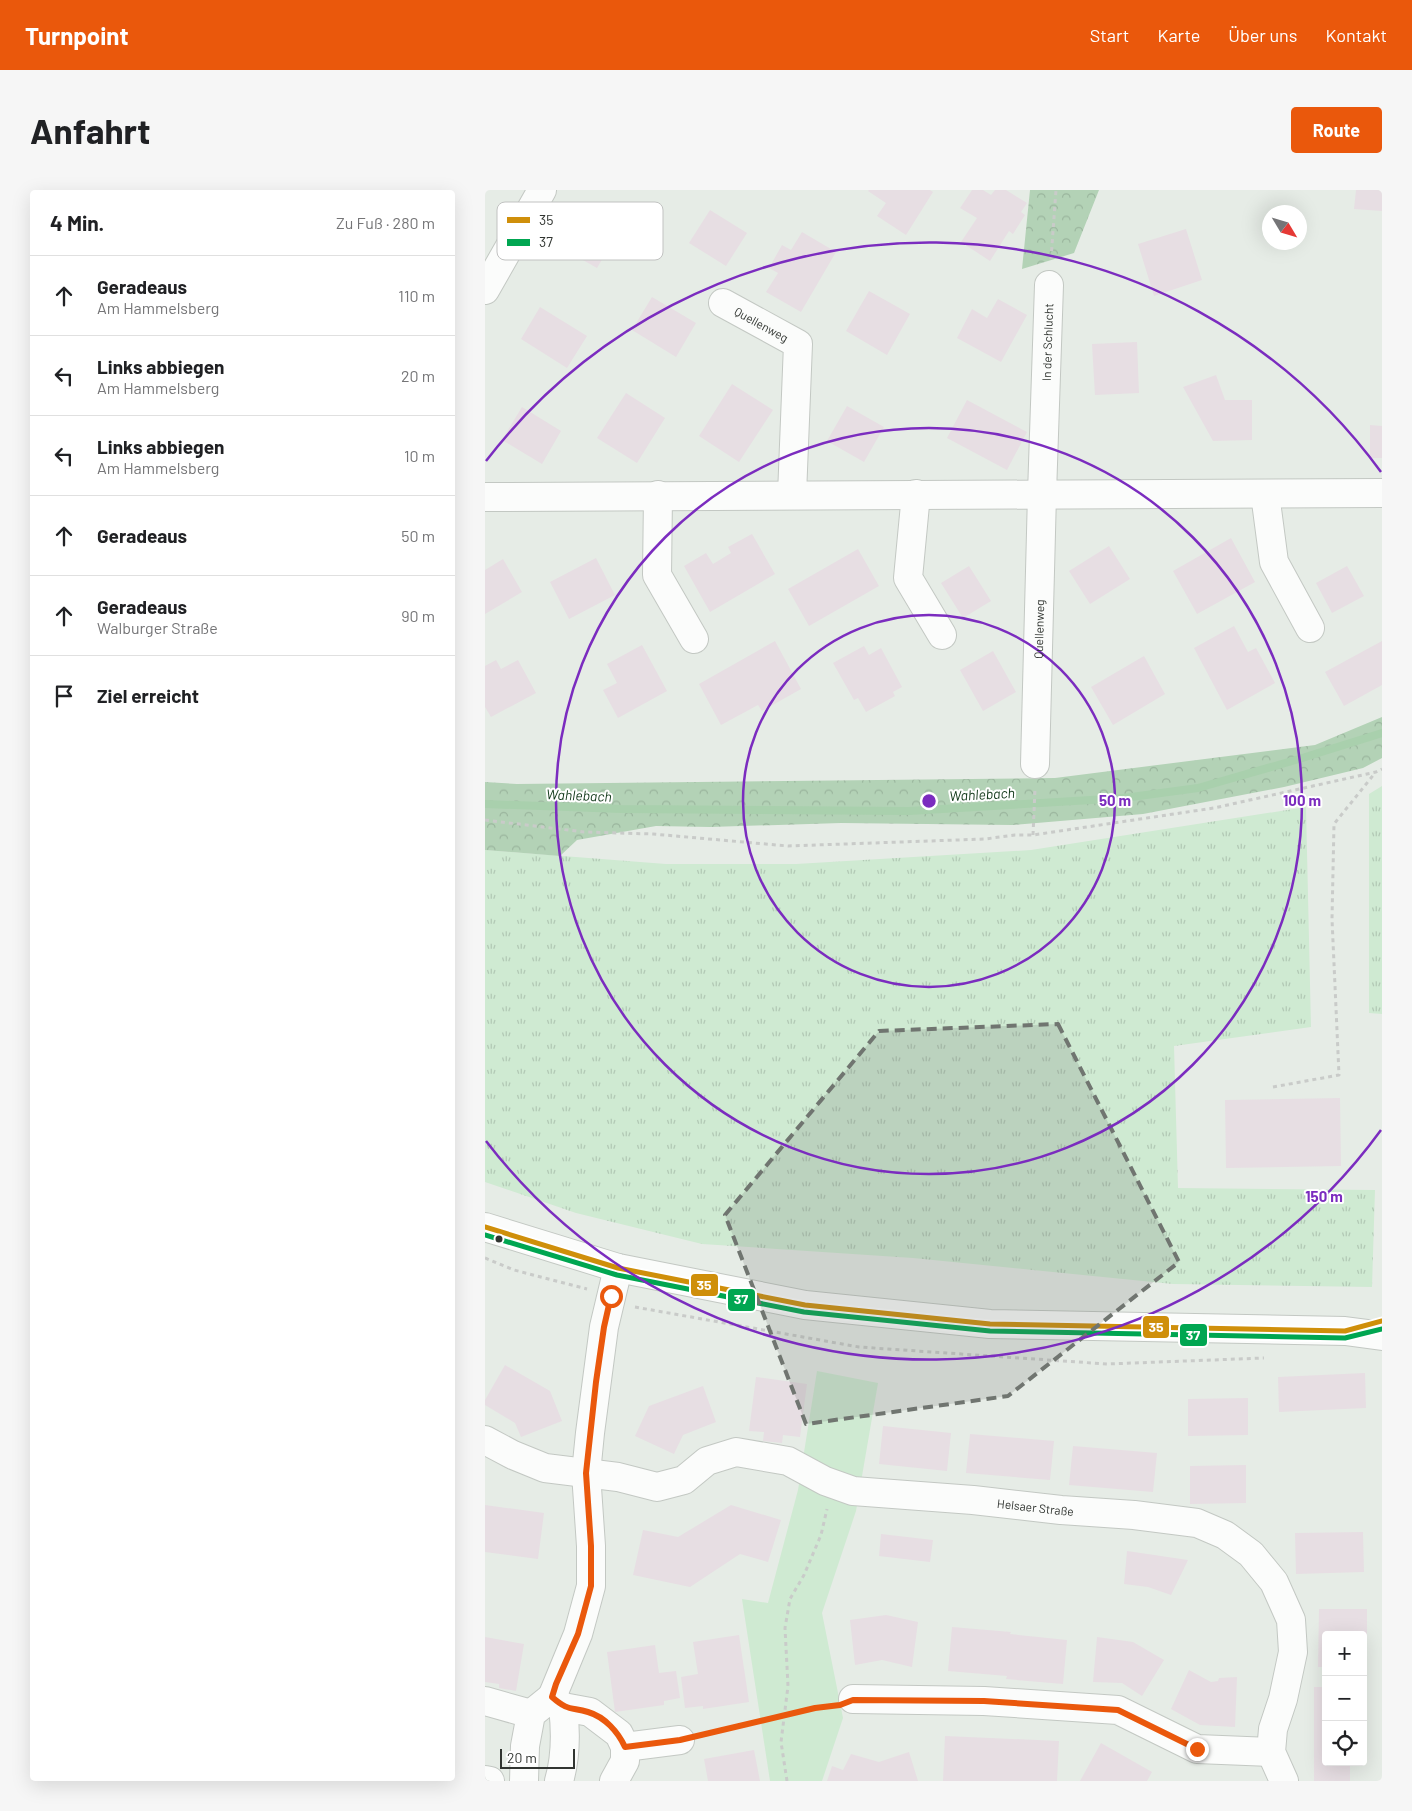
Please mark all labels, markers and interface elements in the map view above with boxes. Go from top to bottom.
text: Turnpoint [25,21,129,50]
text: Start [1090,24,1129,46]
text: Karte [1157,24,1200,46]
text: Über uns [1228,24,1297,46]
text: Kontakt [1325,24,1387,46]
button: Route [1291,107,1382,153]
text: Anfahrt [30,109,150,151]
legend [497,202,663,260]
north arrow [1262,205,1307,250]
text: 4 Min. [50,210,104,235]
text: 35 [539,211,553,228]
text: Zu Fuß · 280 m [336,213,435,232]
text: 37 [539,233,553,250]
text: Geradeaus [97,275,187,298]
icon: ahead [50,282,78,310]
text: 110 m [398,286,435,305]
text: Am Hammelsberg [97,298,219,317]
street label: In der Schlucht [1039,303,1055,381]
street label: Quellenweg [732,304,791,344]
text: Links abbiegen [97,355,224,378]
icon: left [50,362,78,390]
text: 20 m [401,366,435,385]
text: Am Hammelsberg [97,378,219,397]
text: Links abbiegen [97,435,224,458]
icon: left [50,442,78,470]
text: 10 m [404,446,435,465]
text: Am Hammelsberg [97,458,219,477]
icon: ahead [50,522,78,550]
text: Geradeaus [97,524,187,547]
text: 50 m [401,526,435,545]
text: Geradeaus [97,595,187,618]
street label: Quellenweg [1031,599,1046,659]
icon: ahead [50,602,78,630]
text: 90 m [401,606,435,625]
text: Walburger Straße [97,618,218,637]
icon: arrive [50,682,78,710]
text: Ziel erreicht [97,684,199,707]
water label: Wahlebach [949,784,1015,804]
water label: Wahlebach [546,785,612,805]
text: 50 m [1099,791,1131,809]
text: 100 m [1283,791,1321,809]
centre of rings [920,792,938,810]
text: 150 m [1305,1187,1343,1205]
unlabelled marker [494,1234,504,1244]
line badge: 35 [690,1273,719,1297]
text: 35 [696,1276,712,1293]
route start [600,1285,623,1308]
line badge: 37 [727,1288,756,1312]
text: 37 [734,1290,748,1307]
line badge: 35 [1142,1315,1170,1339]
text: 35 [1148,1318,1164,1335]
line badge: 37 [1179,1323,1208,1347]
text: 37 [1186,1326,1200,1343]
street label: Helsaer Straße [996,1496,1074,1518]
map controls [1322,1631,1367,1766]
button: + [1322,1631,1367,1676]
button: − [1322,1676,1367,1721]
button: locate [1322,1721,1367,1766]
route end [1186,1738,1209,1761]
scale bar [500,1746,575,1769]
text: 20 m [507,1749,537,1766]

